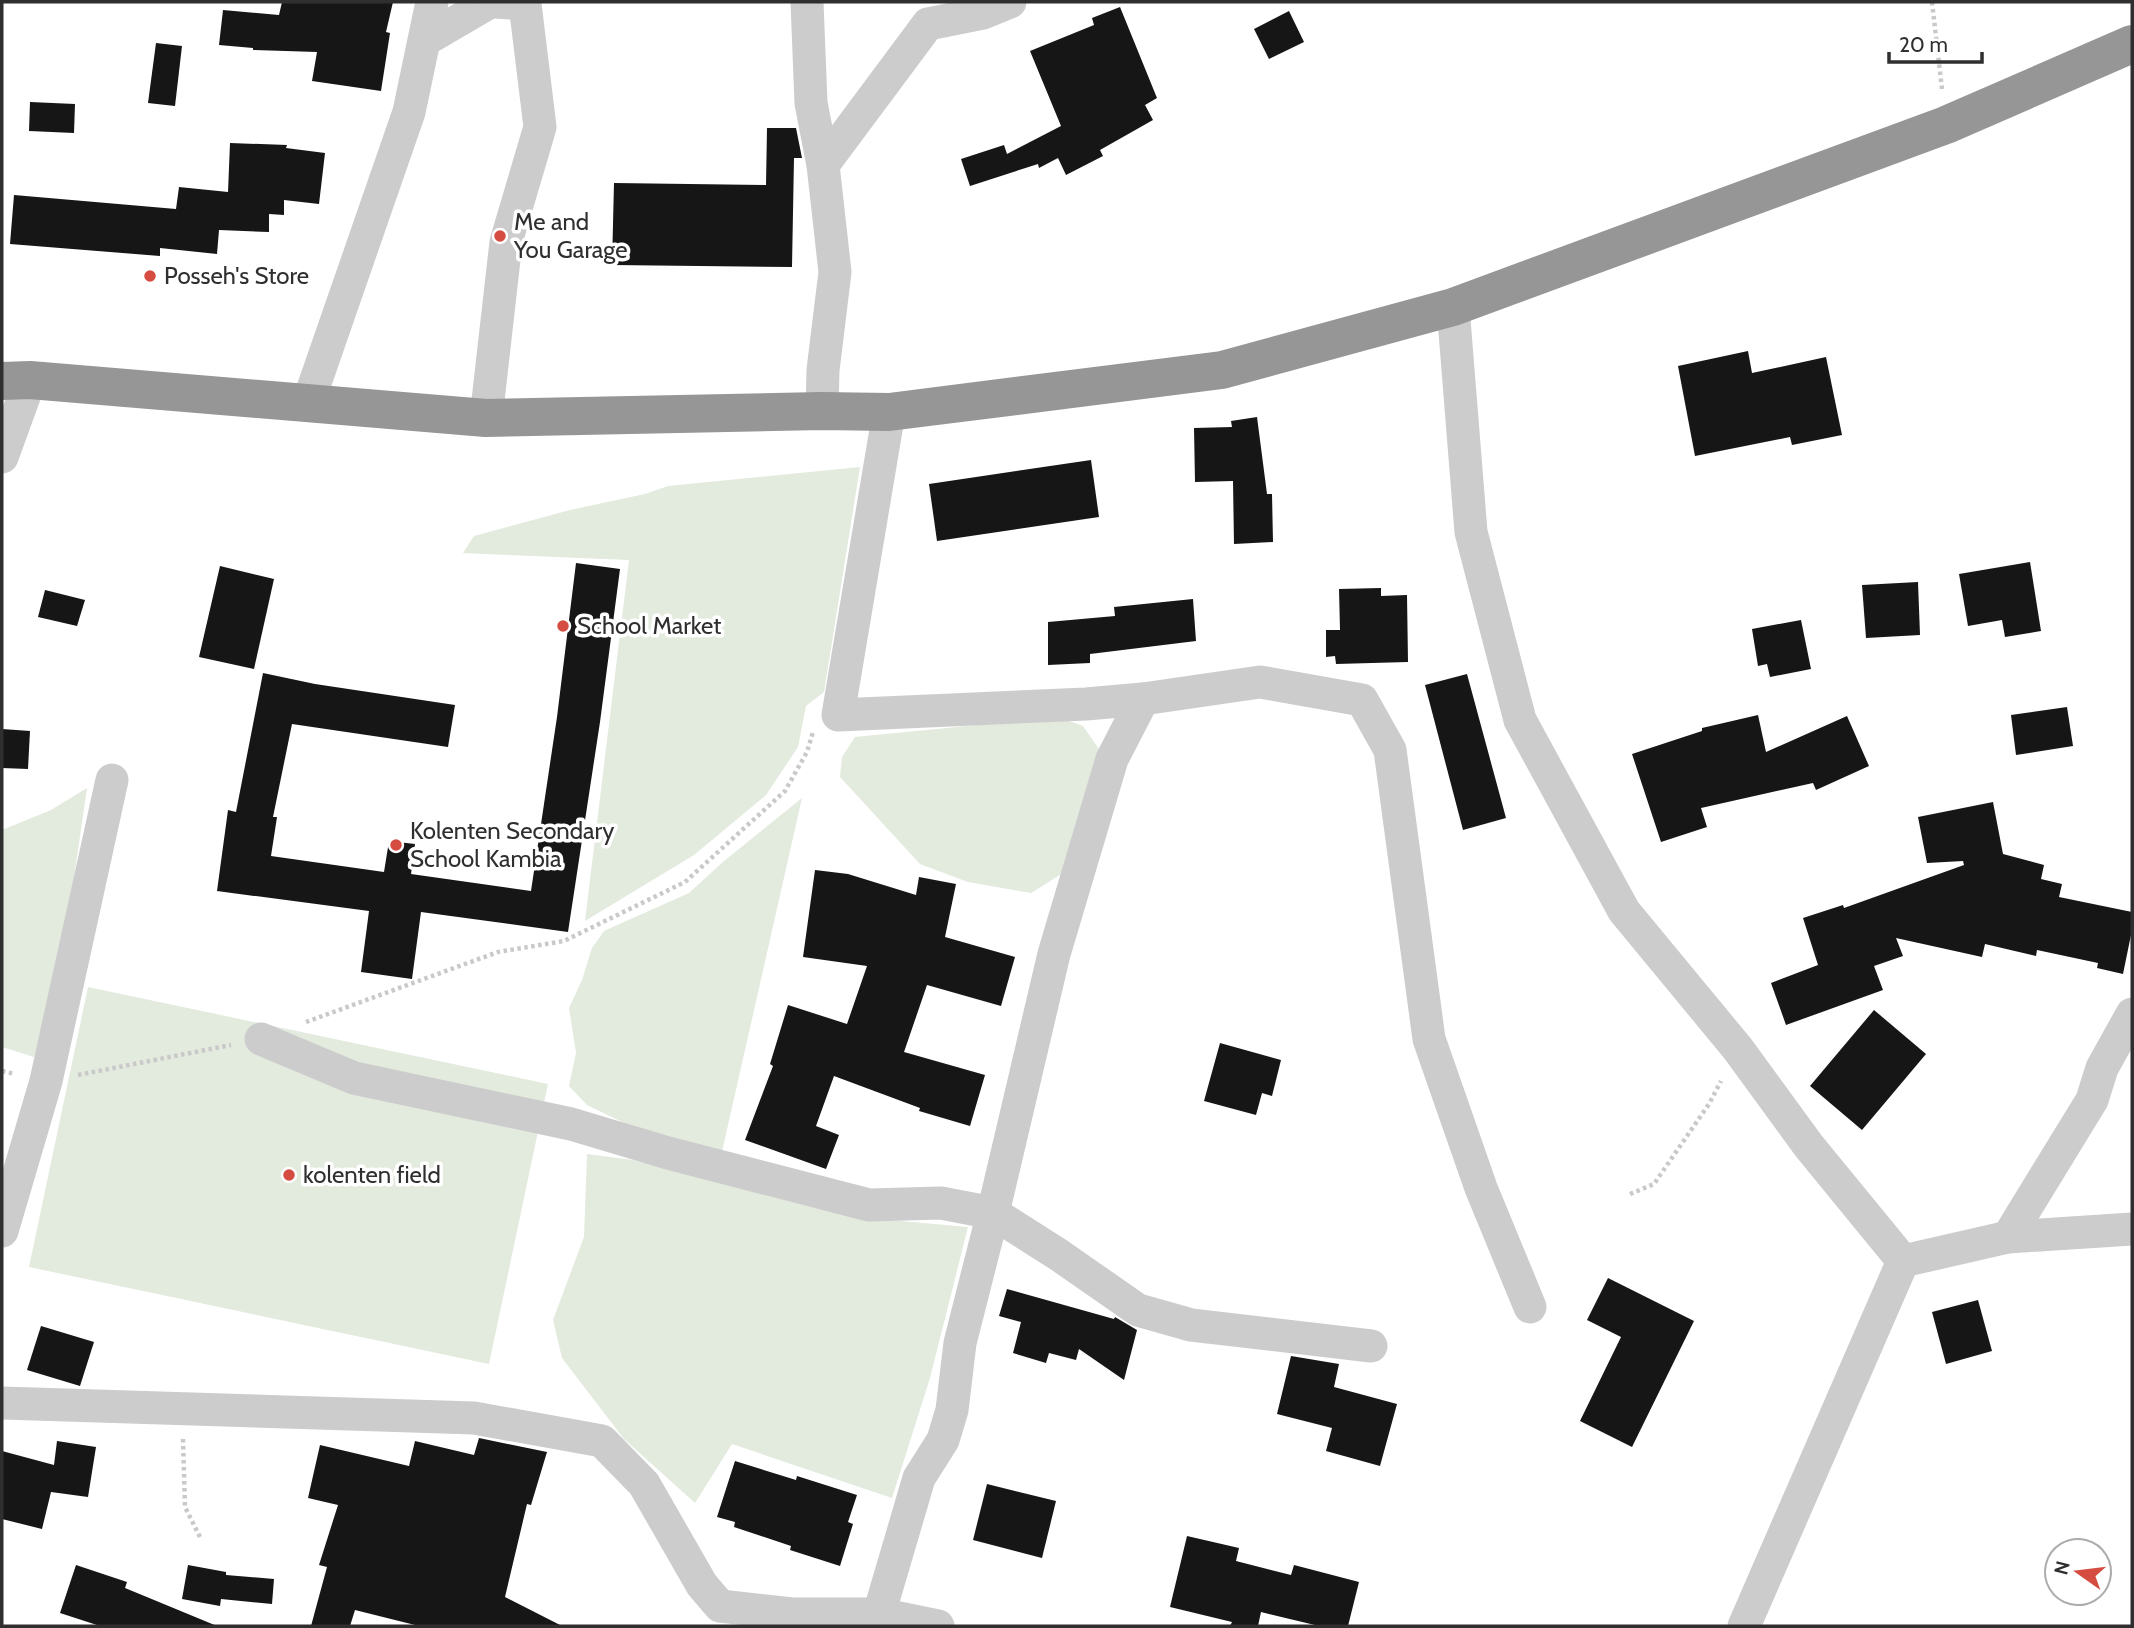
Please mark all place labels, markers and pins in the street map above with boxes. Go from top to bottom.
place label: Me and You Garage [513,207,628,264]
marker: Me and You Garage [492,228,508,244]
place label: Posseh's Store [164,261,309,290]
marker: Posseh's Store [142,268,158,284]
place label: School Market [577,611,721,640]
marker: School Market [555,618,571,634]
place label: Kolenten Secondary School Kambia [410,816,614,873]
marker: Kolenten Secondary School Kambia [388,837,404,853]
place label: kolenten field [303,1160,441,1189]
marker: kolenten field [281,1167,297,1183]

